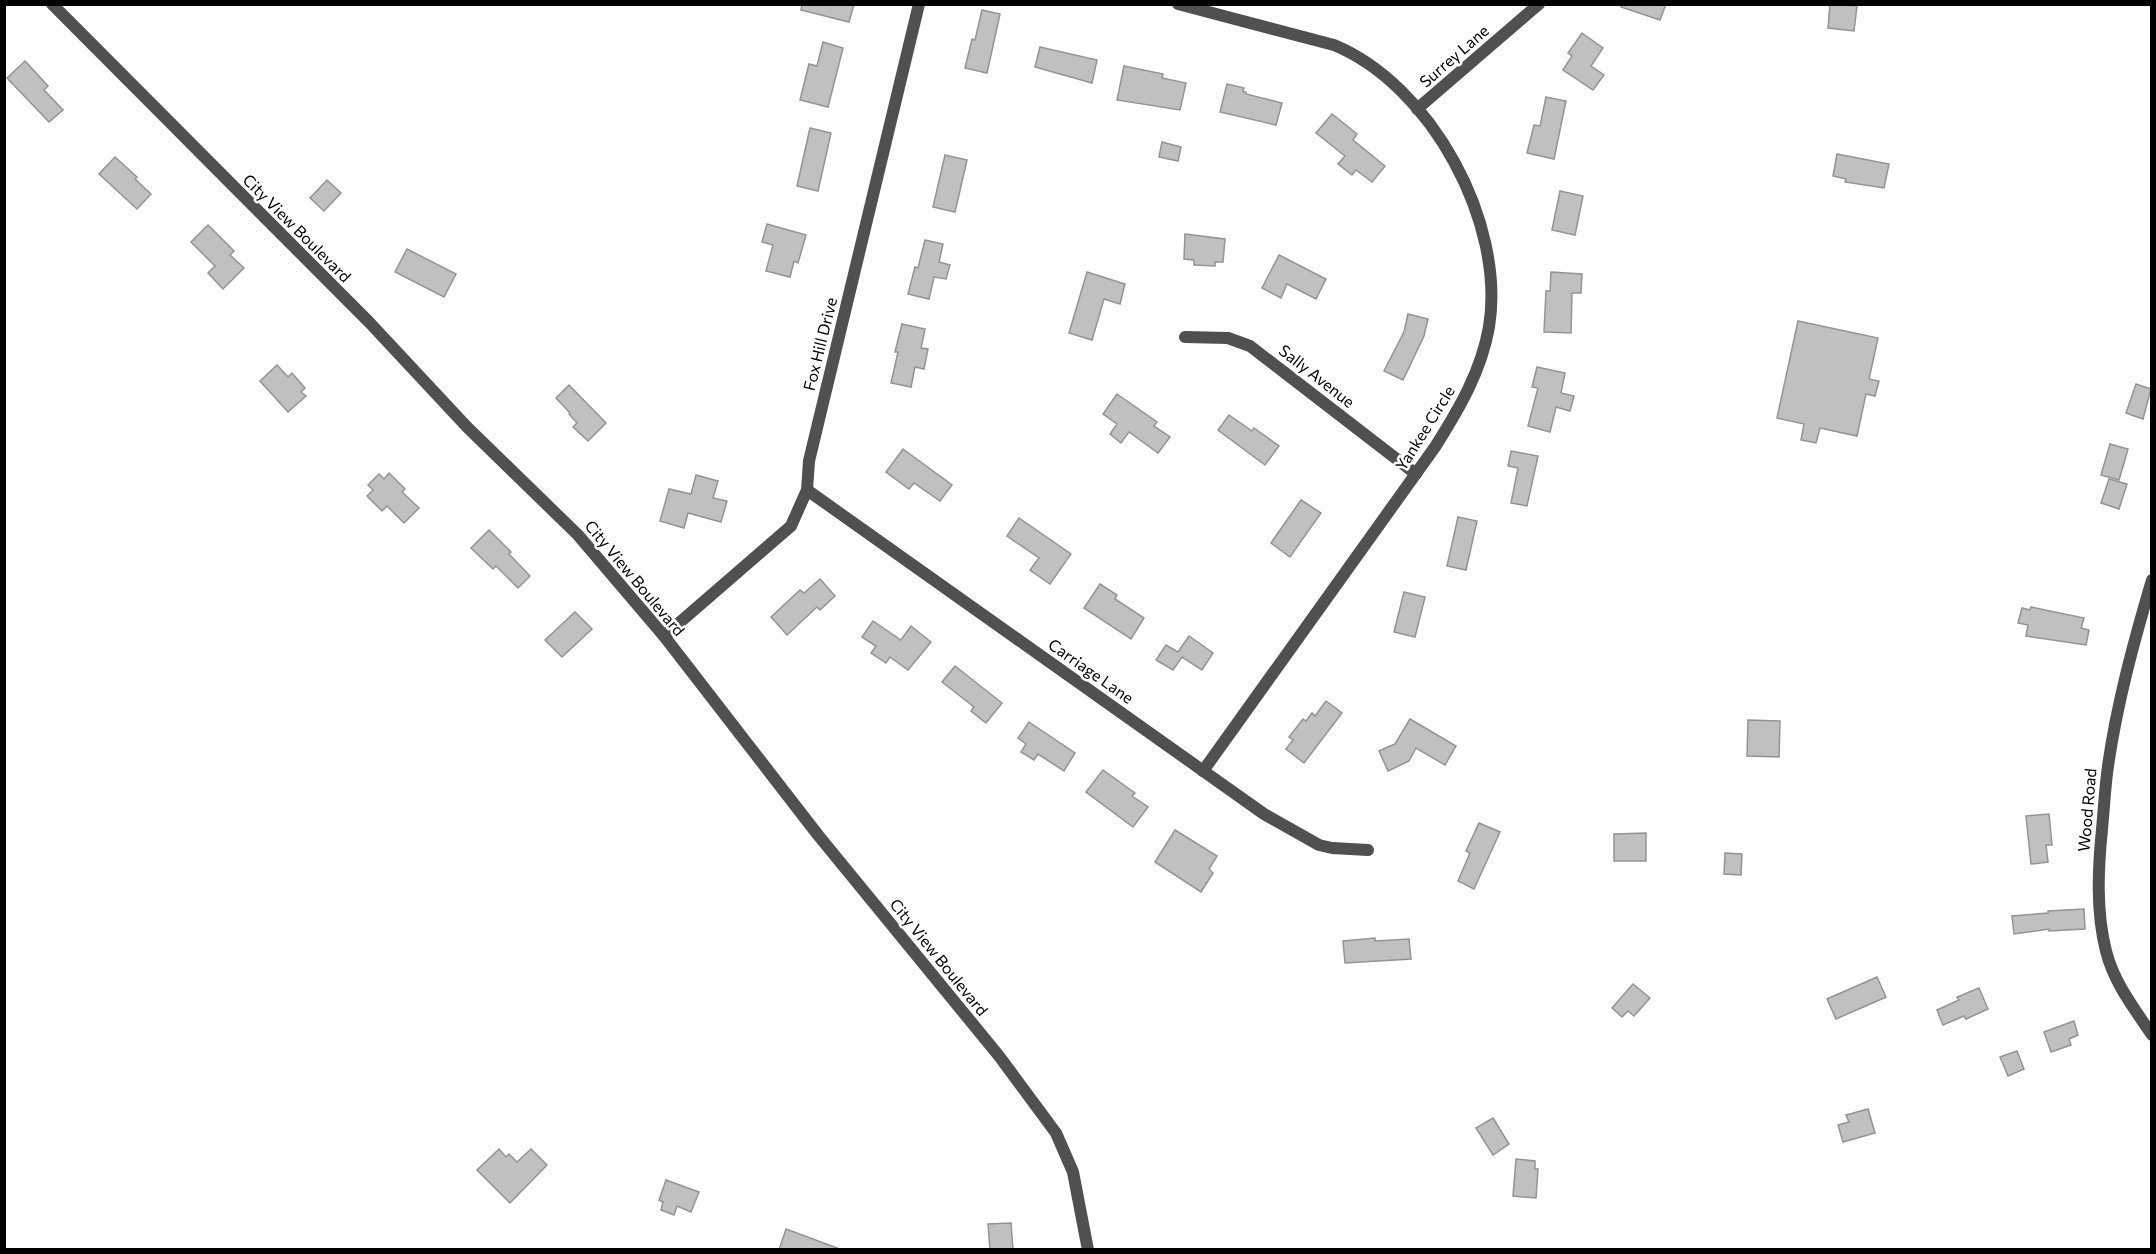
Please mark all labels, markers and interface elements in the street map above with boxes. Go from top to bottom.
street label: Surrey Lane [1415,20,1492,91]
street label: City View Boulevard [239,170,355,286]
street label: Fox Hill Drive [799,295,840,393]
street label: Sally Avenue [1276,340,1359,411]
street label: Yankee Circle [1391,382,1458,474]
street label: City View Boulevard [581,516,689,639]
street label: Carriage Lane [1045,634,1138,707]
street label: Wood Road [2073,767,2100,853]
street label: City View Boulevard [886,894,992,1019]

